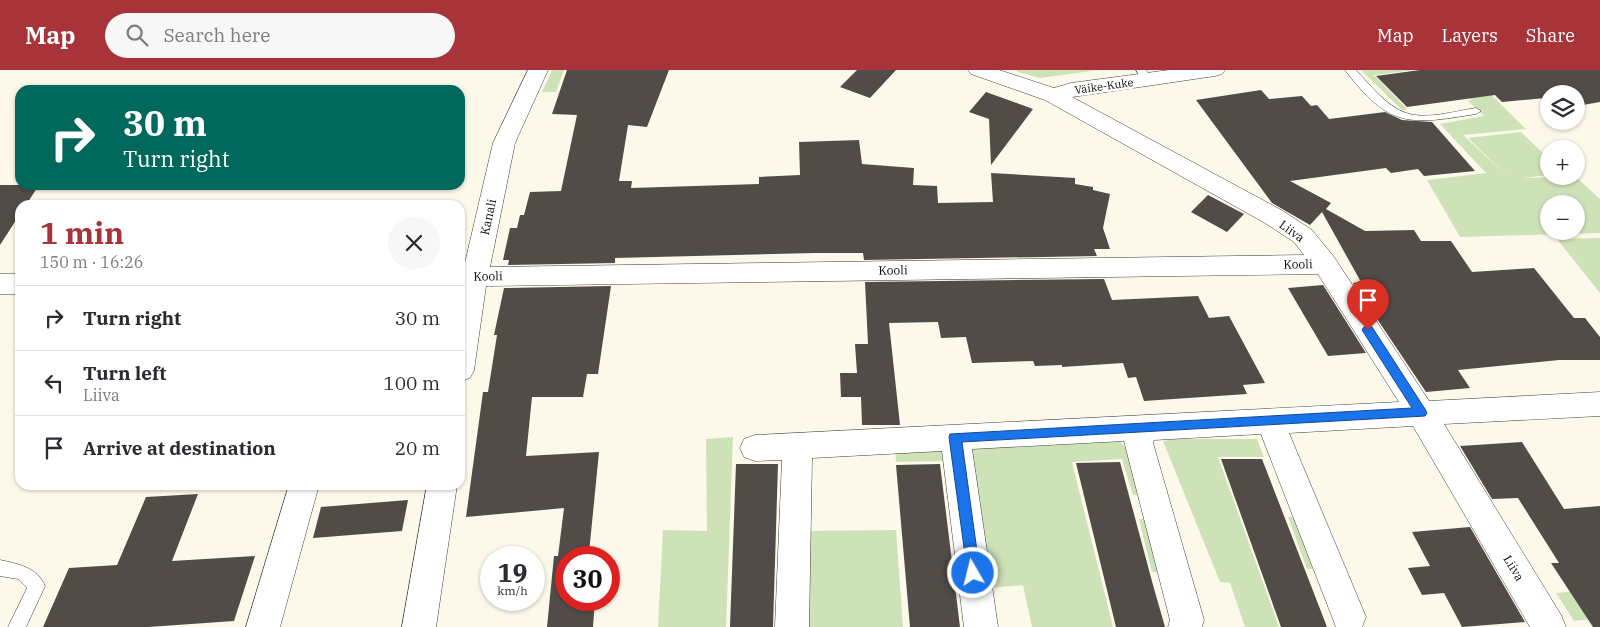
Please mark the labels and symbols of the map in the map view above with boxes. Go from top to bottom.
street label: Väike-Kuke [1074,75,1134,97]
street label: Kanali [477,197,499,236]
street label: Liiva [1276,217,1308,245]
street label: Kooli [1283,256,1313,272]
street label: Kooli [878,262,908,278]
street label: Kooli [473,268,503,284]
pin [1347,279,1389,330]
speed limit sign: 30 [555,546,620,611]
position arrow [946,546,998,598]
street label: Liiva [1500,552,1528,584]

